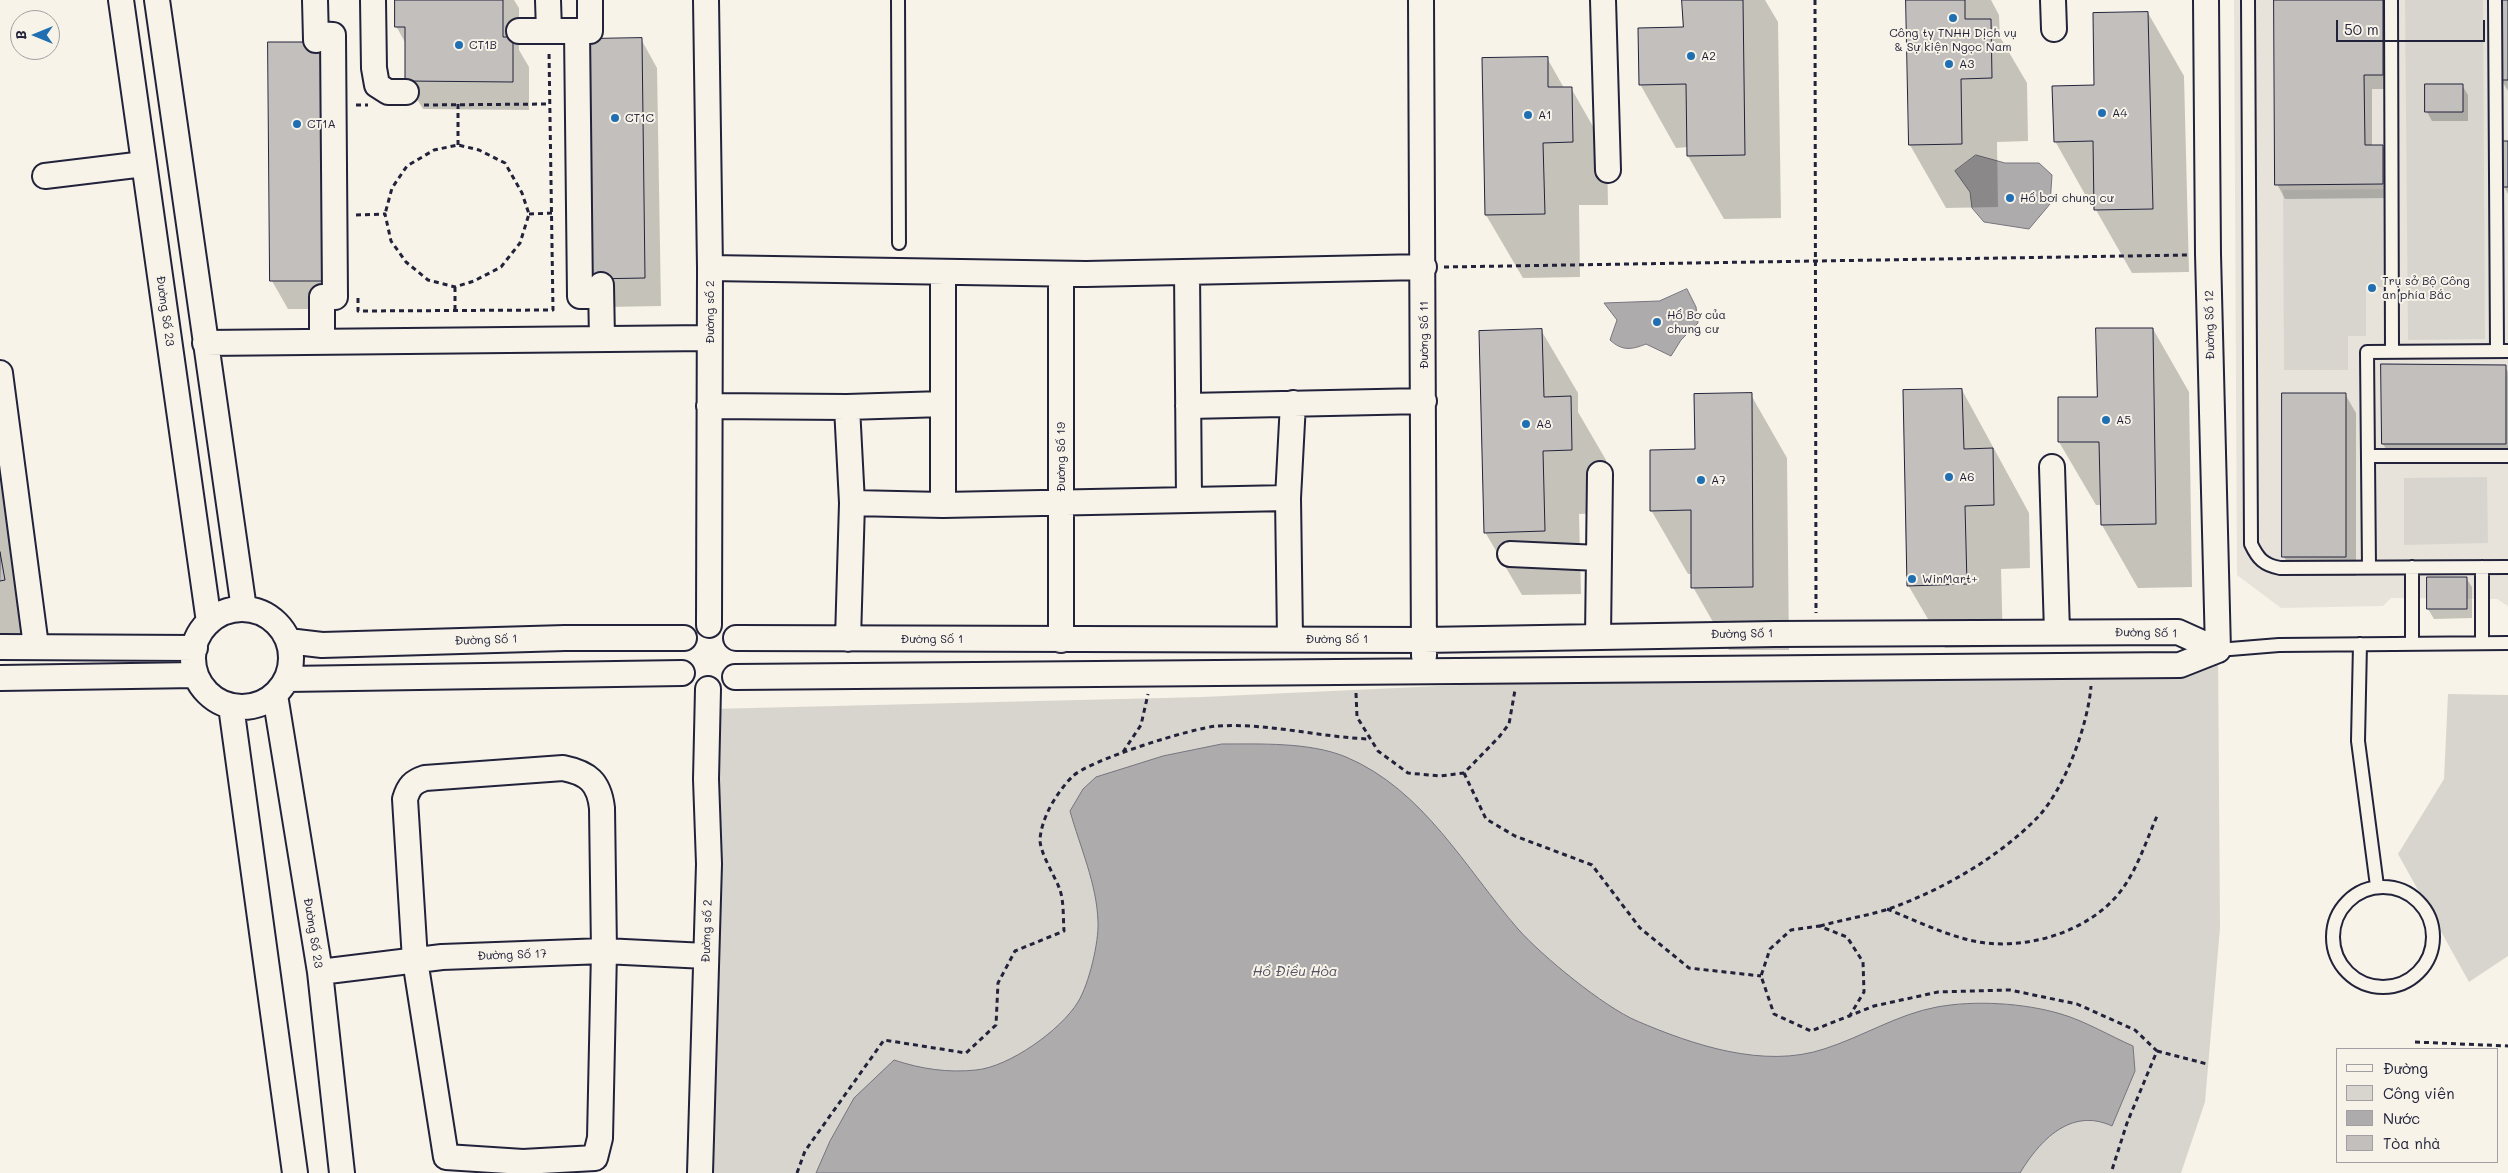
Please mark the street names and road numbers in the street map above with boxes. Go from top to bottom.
street label: Đường Số 23 [153,275,177,347]
street label: Đường số 2 [703,280,717,344]
street label: Đường Số 12 [2202,290,2218,360]
street label: Đường Số 11 [1417,301,1431,369]
street label: Đường Số 19 [1054,422,1068,492]
street label: Đường Số 1 [2114,625,2178,641]
street label: Đường Số 1 [1710,626,1774,642]
street label: Đường Số 1 [454,632,518,648]
street label: Đường Số 1 [901,632,963,646]
street label: Đường Số 1 [1306,632,1368,646]
street label: Đường Số 23 [300,897,326,969]
street label: Đường số 2 [699,899,715,963]
street label: Đường Số 17 [477,947,547,963]

